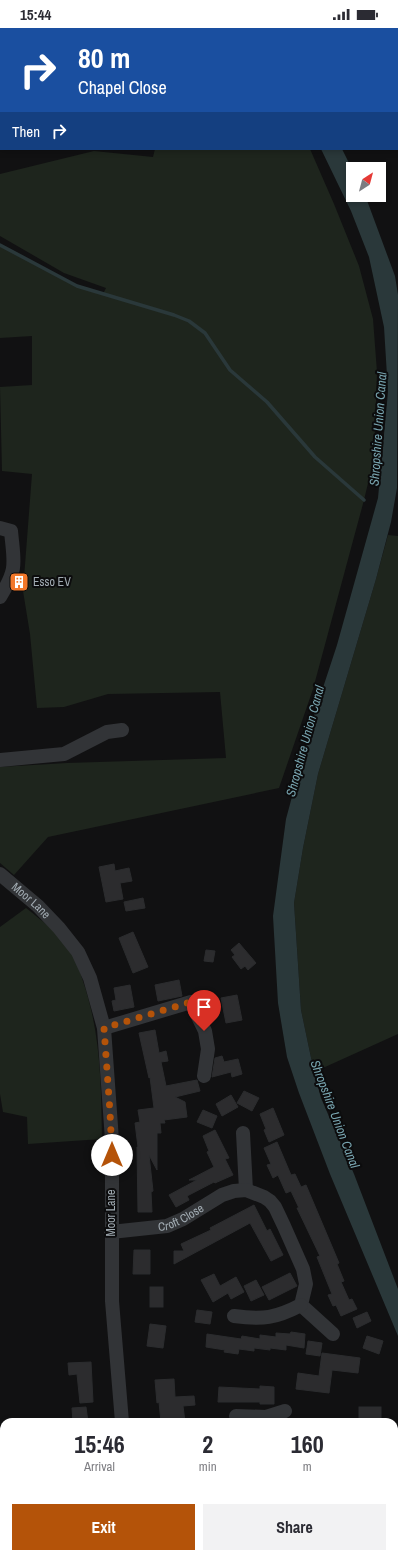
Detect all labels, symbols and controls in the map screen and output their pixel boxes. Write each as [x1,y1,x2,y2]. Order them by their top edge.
text: 15:44 [20,4,51,25]
text: 80 m [78,39,130,77]
icon: right [12,44,64,96]
text: Chapel Close [78,75,167,100]
icon: right [48,120,70,142]
text: Then [12,121,40,142]
north arrow [346,162,386,202]
map controls [346,162,386,202]
water label: Shropshire Union Canal [366,371,391,487]
building icon: Esso EV [8,571,30,593]
place label: Esso EV [33,574,71,590]
water label: Shropshire Union Canal [282,683,328,798]
street label: Moor Lane [8,879,54,922]
pin [187,990,221,1031]
icon: arrive [193,996,215,1018]
water label: Shropshire Union Canal [307,1058,364,1171]
position arrow [91,1134,133,1176]
street label: Moor Lane [103,1189,119,1237]
street label: Croft Close [157,1200,207,1235]
text: 15:46 [74,1428,125,1460]
text: 2 [202,1428,213,1460]
text: 160 [291,1428,324,1460]
text: Arrival [84,1458,115,1475]
text: min [199,1458,217,1475]
text: m [303,1458,312,1475]
button: Exit [12,1504,195,1550]
button: Share [203,1504,386,1550]

